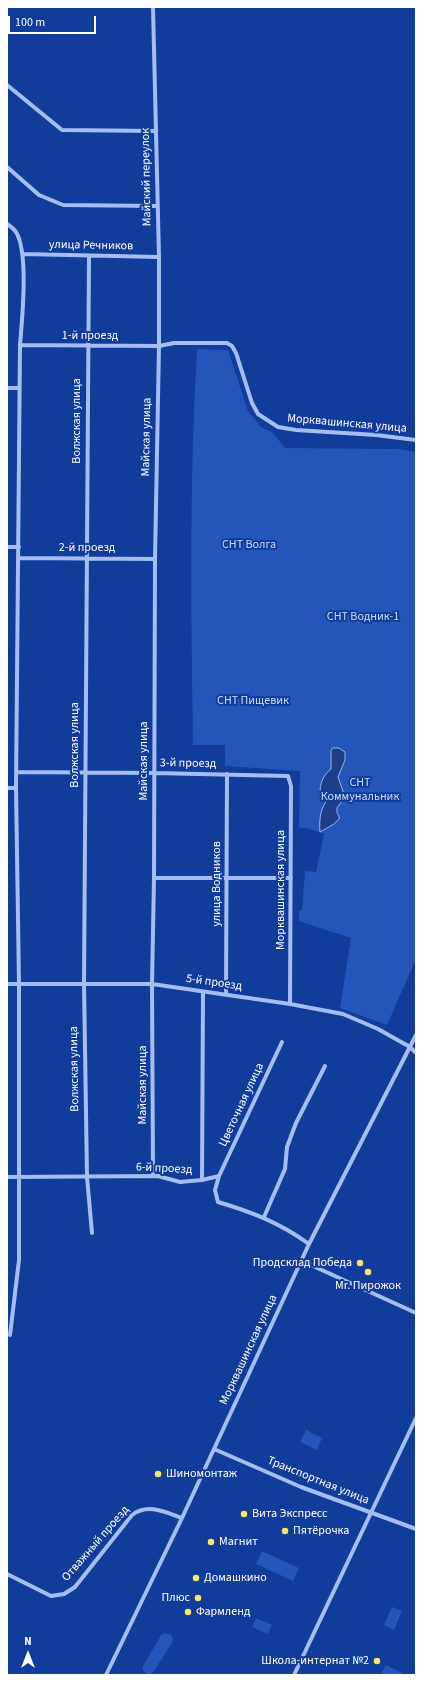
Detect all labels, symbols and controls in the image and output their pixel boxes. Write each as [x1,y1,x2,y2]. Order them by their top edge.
scale bar [10,8,98,34]
text: 100 m [15,14,45,31]
street label: Майский переулок [139,128,155,226]
street label: улица Речников [49,238,133,254]
street label: 1-й проезд [62,329,118,343]
street label: Волжская улица [70,378,84,464]
street label: Майская улица [139,397,155,477]
street label: Морквашинская улица [287,412,407,436]
park label: СНТ Волга [222,538,276,552]
street label: 2-й проезд [59,541,115,555]
park label: СНТ Водник-1 [327,610,399,624]
park label: СНТ Пищевик [217,694,289,708]
street label: Волжская улица [68,702,82,788]
street label: Майская улица [137,722,151,800]
street label: 3-й проезд [160,756,216,772]
park label: СНТ Коммунальник [321,776,399,804]
street label: Морквашинская улица [274,830,288,950]
street label: улица Водников [210,841,224,927]
street label: 5-й проезд [185,972,243,994]
street label: Волжская улица [67,1026,83,1112]
street label: Майская улица [136,1046,150,1124]
street label: Цветочная улица [216,1061,268,1149]
street label: 6-й проезд [135,1160,193,1178]
place label: Продсклад Победа [253,1256,352,1270]
marker: Продсклад Победа [355,1258,365,1268]
marker: Mr. Пирожок [363,1267,373,1277]
place label: Mr. Пирожок [335,1279,401,1293]
street label: Морквашинская улица [217,1293,281,1407]
street label: Транспортная улица [265,1454,371,1508]
place label: Шиномонтаж [166,1467,237,1481]
marker: Шиномонтаж [153,1469,163,1479]
street label: Отважный проезд [59,1503,133,1585]
place label: Вита Экспресс [252,1507,328,1521]
marker: Вита Экспресс [239,1509,249,1519]
place label: Пятёрочка [293,1524,349,1538]
marker: Пятёрочка [280,1526,290,1536]
place label: Магнит [219,1535,258,1549]
marker: Магнит [206,1537,216,1547]
place label: Домашкино [204,1571,267,1585]
marker: Домашкино [191,1573,201,1583]
place label: Плюс [162,1591,190,1605]
marker: Плюс [193,1593,203,1603]
place label: Фармленд [196,1605,250,1619]
marker: Фармленд [183,1607,193,1617]
north arrow [8,1634,48,1674]
text: N [24,1634,32,1649]
place label: Школа-интернат №2 [261,1654,369,1668]
marker: Школа-интернат №2 [372,1656,382,1666]

